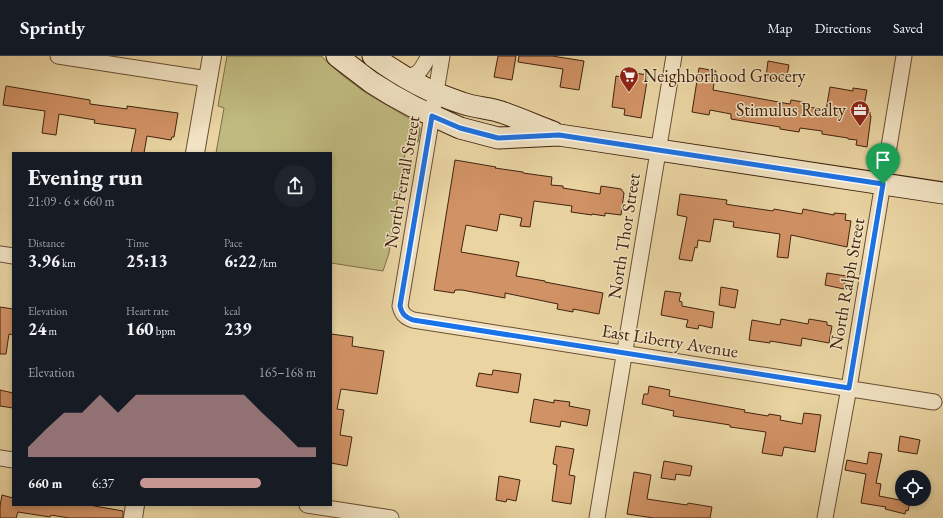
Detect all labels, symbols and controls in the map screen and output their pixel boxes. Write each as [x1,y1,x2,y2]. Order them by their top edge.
text: Sprintly [20,15,85,40]
text: Map [767,19,793,37]
text: Directions [815,19,871,37]
text: Saved [893,19,923,37]
place label: Neighborhood Grocery [643,64,806,87]
supermarket icon: Neighborhood Grocery [618,65,640,93]
place label: Stimulus Realty [736,98,846,121]
office icon: Stimulus Realty [849,99,871,127]
street label: North Ferrall Street [379,113,425,250]
pin [866,143,900,184]
icon: arrive [872,149,894,171]
text: Evening run [28,163,143,192]
button: share [274,165,316,207]
street label: North Thor Street [602,171,645,300]
text: 21:09 · 6 × 660 m [28,193,115,210]
street label: North Ralph Street [824,216,869,352]
text: Distance [28,236,65,250]
text: Time [126,236,149,250]
text: Pace [224,236,242,250]
text: 3.96 [28,250,60,272]
text: 25:13 [126,250,168,272]
text: 6:22 [224,250,256,272]
text: km [60,256,76,270]
text: /km [256,256,277,270]
text: Elevation [28,304,68,318]
text: Heart rate [126,304,169,318]
text: kcal [224,304,241,318]
text: 24 [28,318,46,340]
text: 160 [126,318,154,340]
text: 239 [224,318,252,340]
street label: East Liberty Avenue [600,318,740,363]
text: m [46,324,57,338]
text: bpm [154,324,176,338]
text: Elevation [28,364,75,381]
text: 165–168 m [259,364,316,381]
map controls [895,470,931,506]
button: locate [895,470,931,506]
text: 660 m [28,475,62,492]
text: 6:37 [92,475,114,492]

